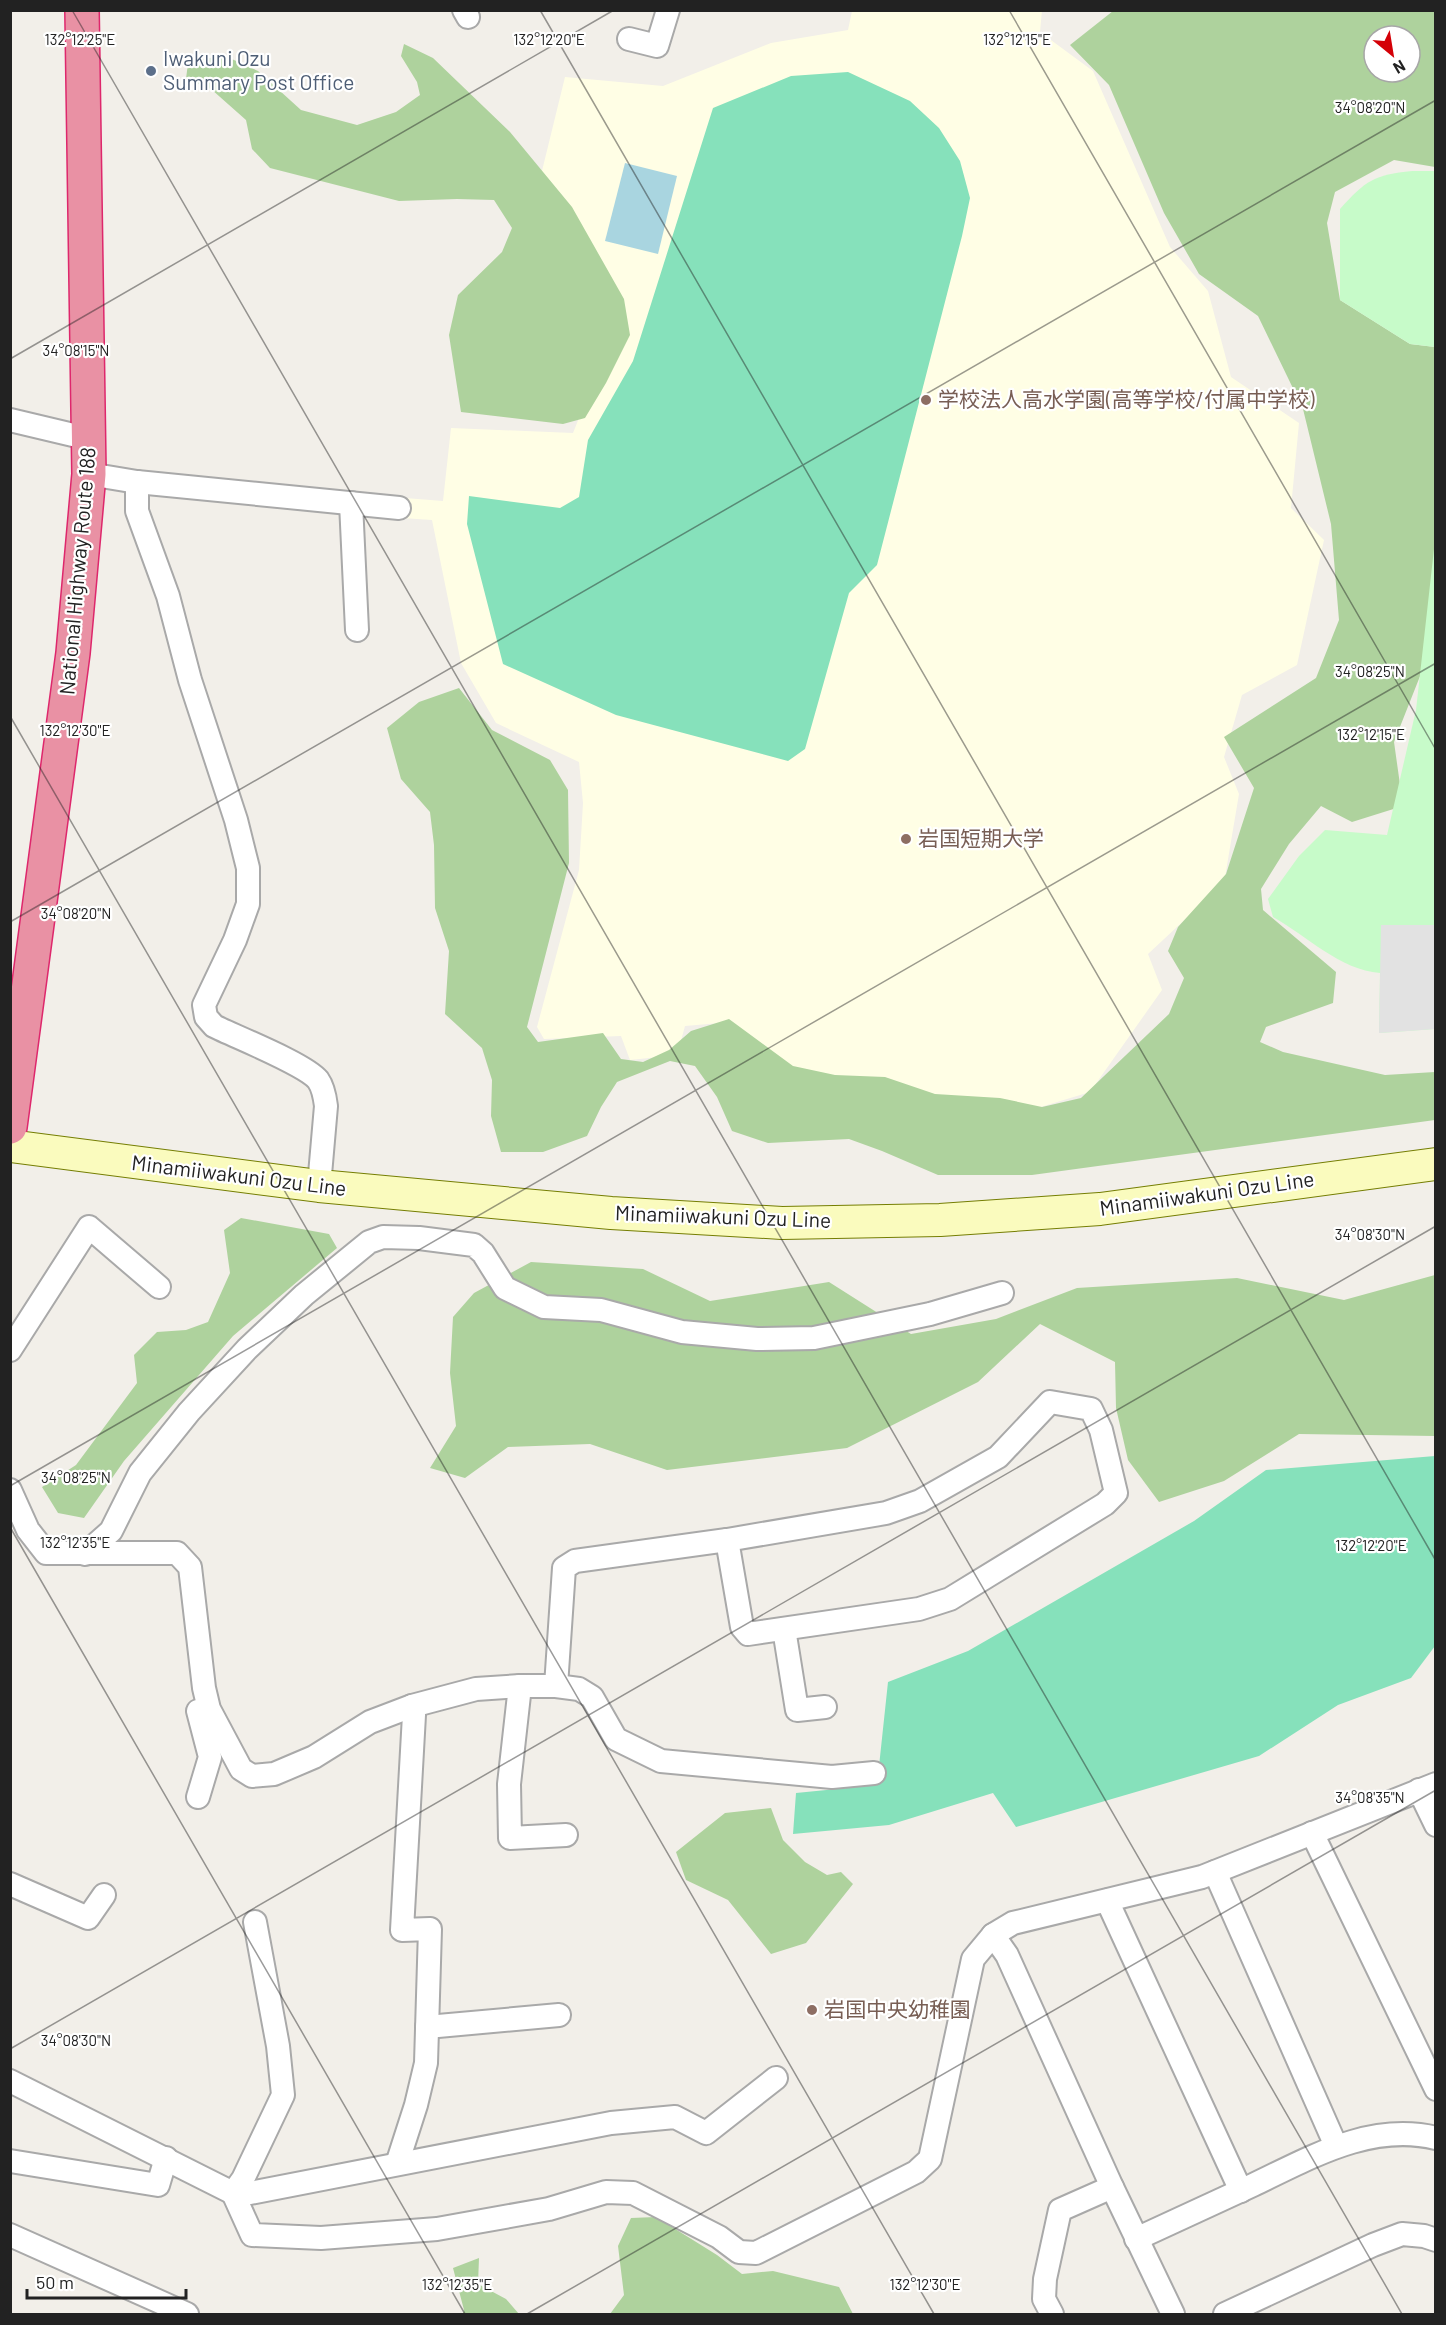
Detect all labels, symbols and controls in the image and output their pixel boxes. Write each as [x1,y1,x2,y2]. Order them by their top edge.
north arrow [1362,24,1422,84]
text: 132°12'25"E [45,30,115,48]
text: 132°12'20"E [513,30,585,48]
text: 132°12'15"E [983,30,1051,48]
place label: Iwakuni Ozu Summary Post Office [163,45,354,94]
text: N [1390,57,1409,78]
marker: Iwakuni Ozu Summary Post Office [144,64,158,78]
text: 34°08'20"N [1335,98,1405,116]
text: 34°08'15"N [42,341,110,359]
place label: 学校法人高水学園(高等学校/付属中学校) [938,386,1315,411]
marker: 学校法人高水学園(高等学校/付属中学校) [919,393,933,407]
street label: National Highway Route 188 [53,446,100,696]
text: 34°08'25"N [1335,662,1405,680]
text: 132°12'30"E [39,721,111,739]
text: 132°12'15"E [1337,725,1405,743]
place label: 岩国短期大学 [918,825,1044,850]
marker: 岩国短期大学 [899,832,913,846]
text: 34°08'20"N [41,904,111,922]
street label: Minamiiwakuni Ozu Line [130,1149,348,1200]
street label: Minamiiwakuni Ozu Line [1098,1165,1316,1220]
street label: Minamiiwakuni Ozu Line [615,1199,832,1232]
text: 34°08'30"N [1335,1225,1405,1243]
text: 34°08'25"N [41,1468,111,1486]
text: 132°12'35"E [40,1533,110,1551]
text: 132°12'20"E [1335,1536,1407,1554]
text: 34°08'35"N [1335,1788,1405,1806]
place label: 岩国中央幼稚園 [824,1996,971,2021]
marker: 岩国中央幼稚園 [805,2003,819,2017]
text: 34°08'30"N [41,2031,111,2049]
scale bar [27,2262,186,2300]
text: 50 m [36,2271,74,2293]
text: 132°12'35"E [422,2275,492,2293]
text: 132°12'30"E [889,2275,961,2293]

